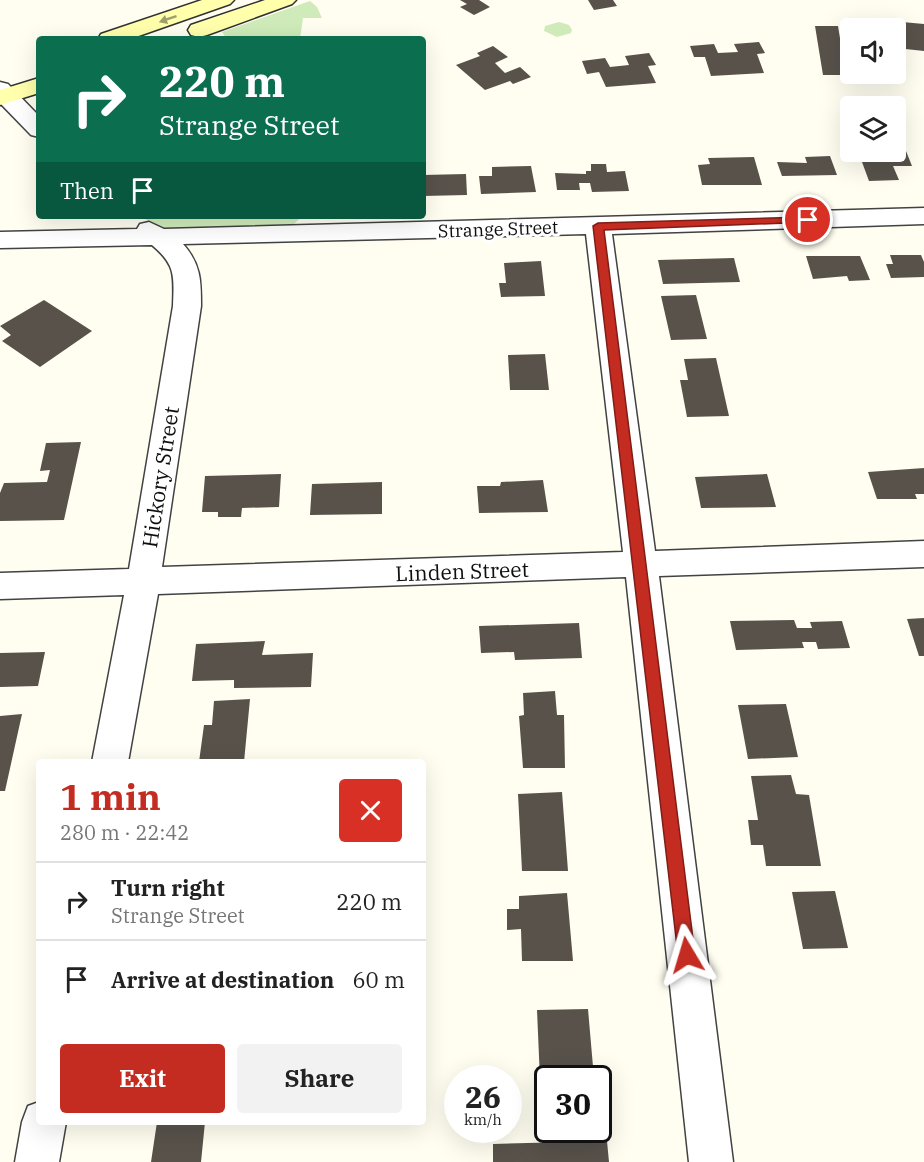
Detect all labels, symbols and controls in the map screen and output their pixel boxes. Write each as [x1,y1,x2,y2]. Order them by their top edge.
one-way arrow [158,15,176,24]
map controls [840,18,906,162]
button: sound [840,18,906,84]
text: 220 m [159,54,285,109]
icon: right [60,60,138,138]
button: layers [840,96,906,162]
text: Strange Street [159,107,339,142]
icon: arrive [126,174,159,207]
text: Then [60,176,114,205]
pin [782,194,833,245]
icon: arrive [791,203,824,236]
street label: Strange Street [437,215,559,243]
street label: Hickory Street [135,404,185,550]
street label: Linden Street [395,555,529,587]
text: 1 min [60,773,161,820]
button: close [339,779,402,842]
text: 280 m · 22:42 [60,819,189,846]
text: Turn right [111,873,225,902]
icon: right [60,885,93,918]
text: 220 m [336,887,402,916]
text: Strange Street [111,902,245,929]
position arrow [655,923,719,987]
icon: arrive [60,963,93,996]
text: Arrive at destination [111,965,334,994]
text: 60 m [352,965,405,994]
button: Exit [60,1044,225,1113]
button: Share [237,1044,402,1113]
speed limit sign: 30 [534,1065,612,1143]
text: 26 [465,1077,501,1116]
text: km/h [464,1110,502,1129]

